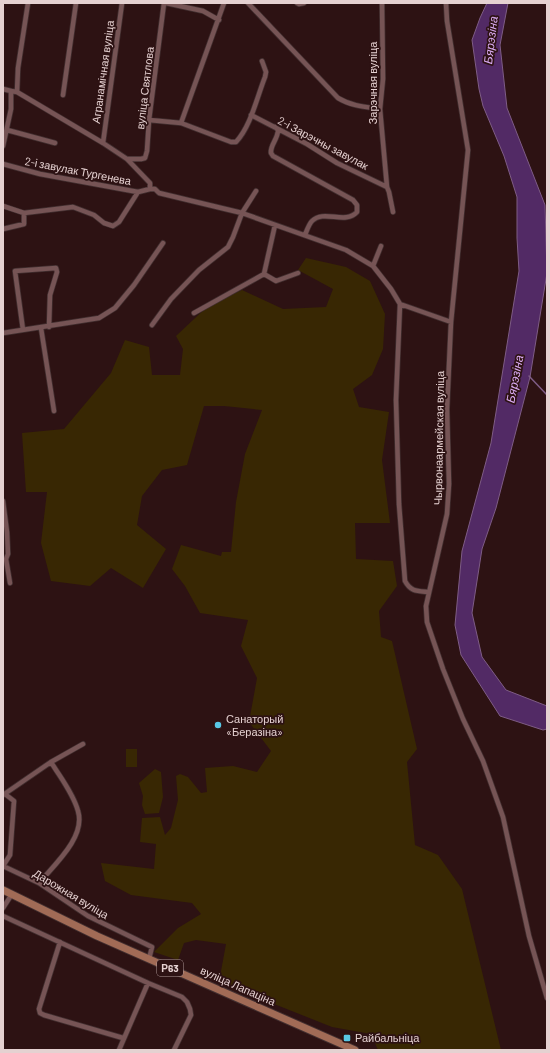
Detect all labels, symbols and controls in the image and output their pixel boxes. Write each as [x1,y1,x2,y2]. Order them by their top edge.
water label: Бярэзіна [480,15,501,65]
street label: Агранамічная вуліца [89,19,116,124]
street label: Зарэчная вуліца [366,41,379,124]
street label: вуліца Святлова [133,45,156,130]
street label: 2-і Зарэчны завулак [276,113,371,172]
street label: 2-і завулак Тургенева [24,154,133,187]
water label: Бярэзіна [503,353,527,404]
street label: Чырвонаармейская вуліца [431,370,446,505]
place label: Санаторый «Беразіна» [226,712,283,738]
marker: Санаторый «Беразіна» [213,720,223,730]
street label: Дарожная вуліца [31,866,112,922]
road number: Р63 [157,960,183,976]
street label: вуліца Лапаціна [199,963,279,1008]
place label: Райбальніца [355,1031,420,1044]
marker: Райбальніца [342,1033,352,1043]

